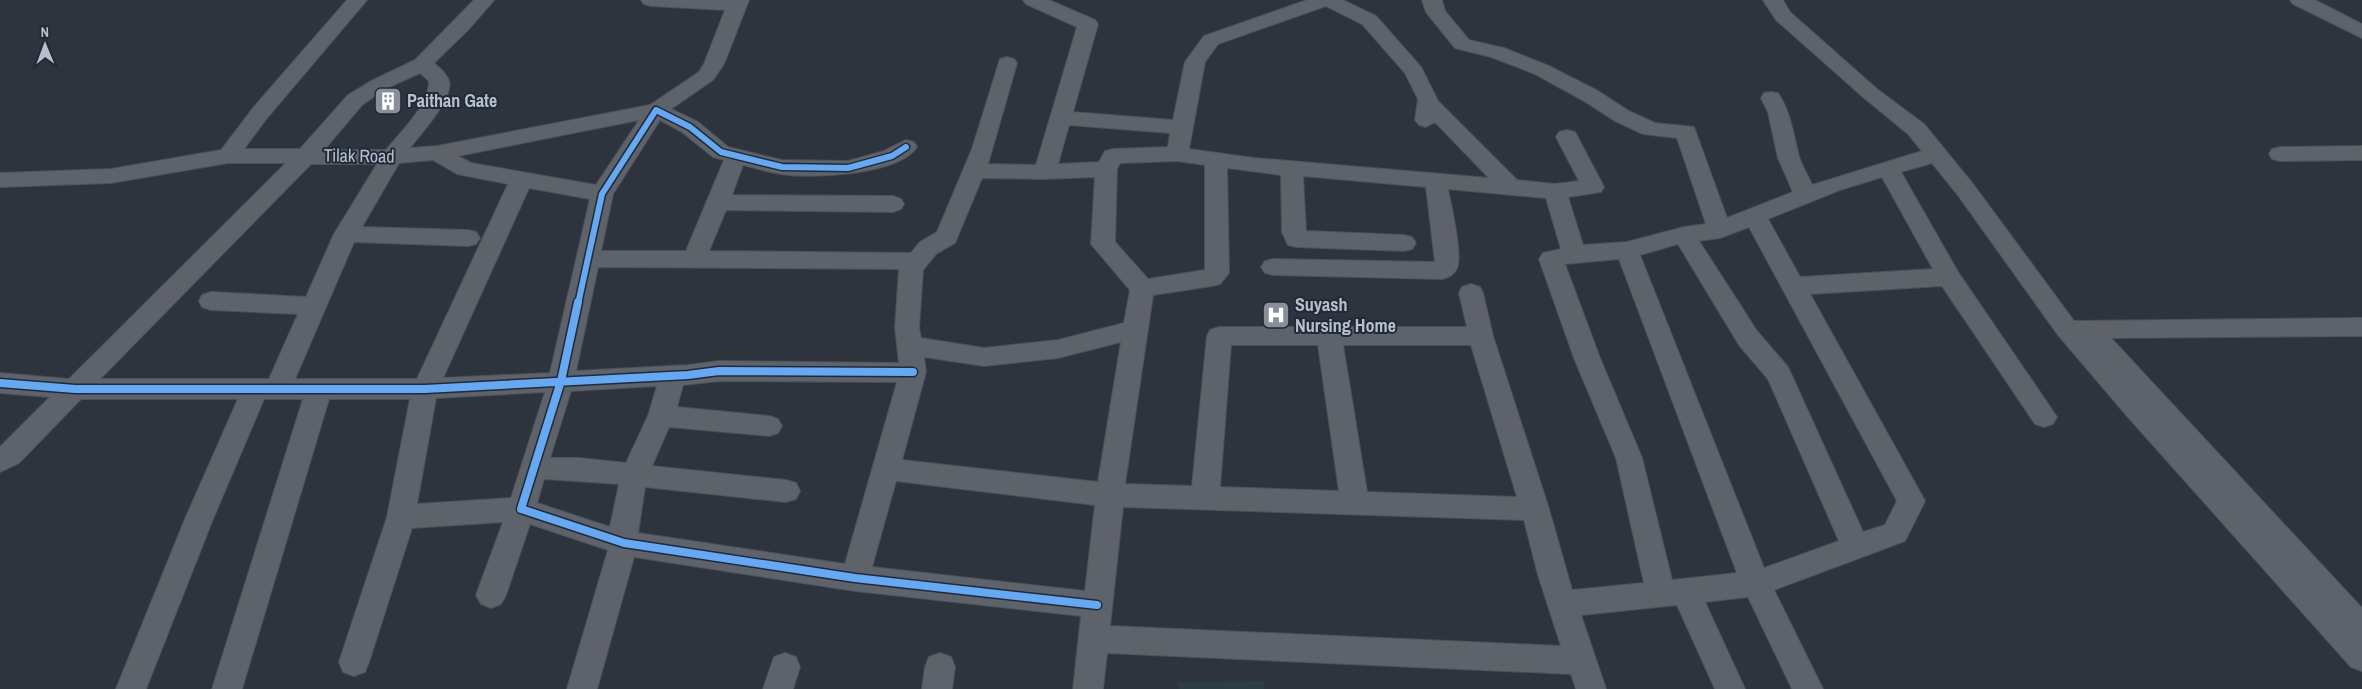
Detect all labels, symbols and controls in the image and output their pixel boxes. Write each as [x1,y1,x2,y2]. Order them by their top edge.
north arrow [20,20,70,70]
text: N [40,23,49,41]
building icon: Paithan Gate [373,86,403,116]
place label: Paithan Gate [407,88,497,113]
street label: Tilak Road [323,142,395,169]
place label: Suyash Nursing Home [1295,292,1396,338]
hospital icon: Suyash Nursing Home [1261,300,1291,330]

